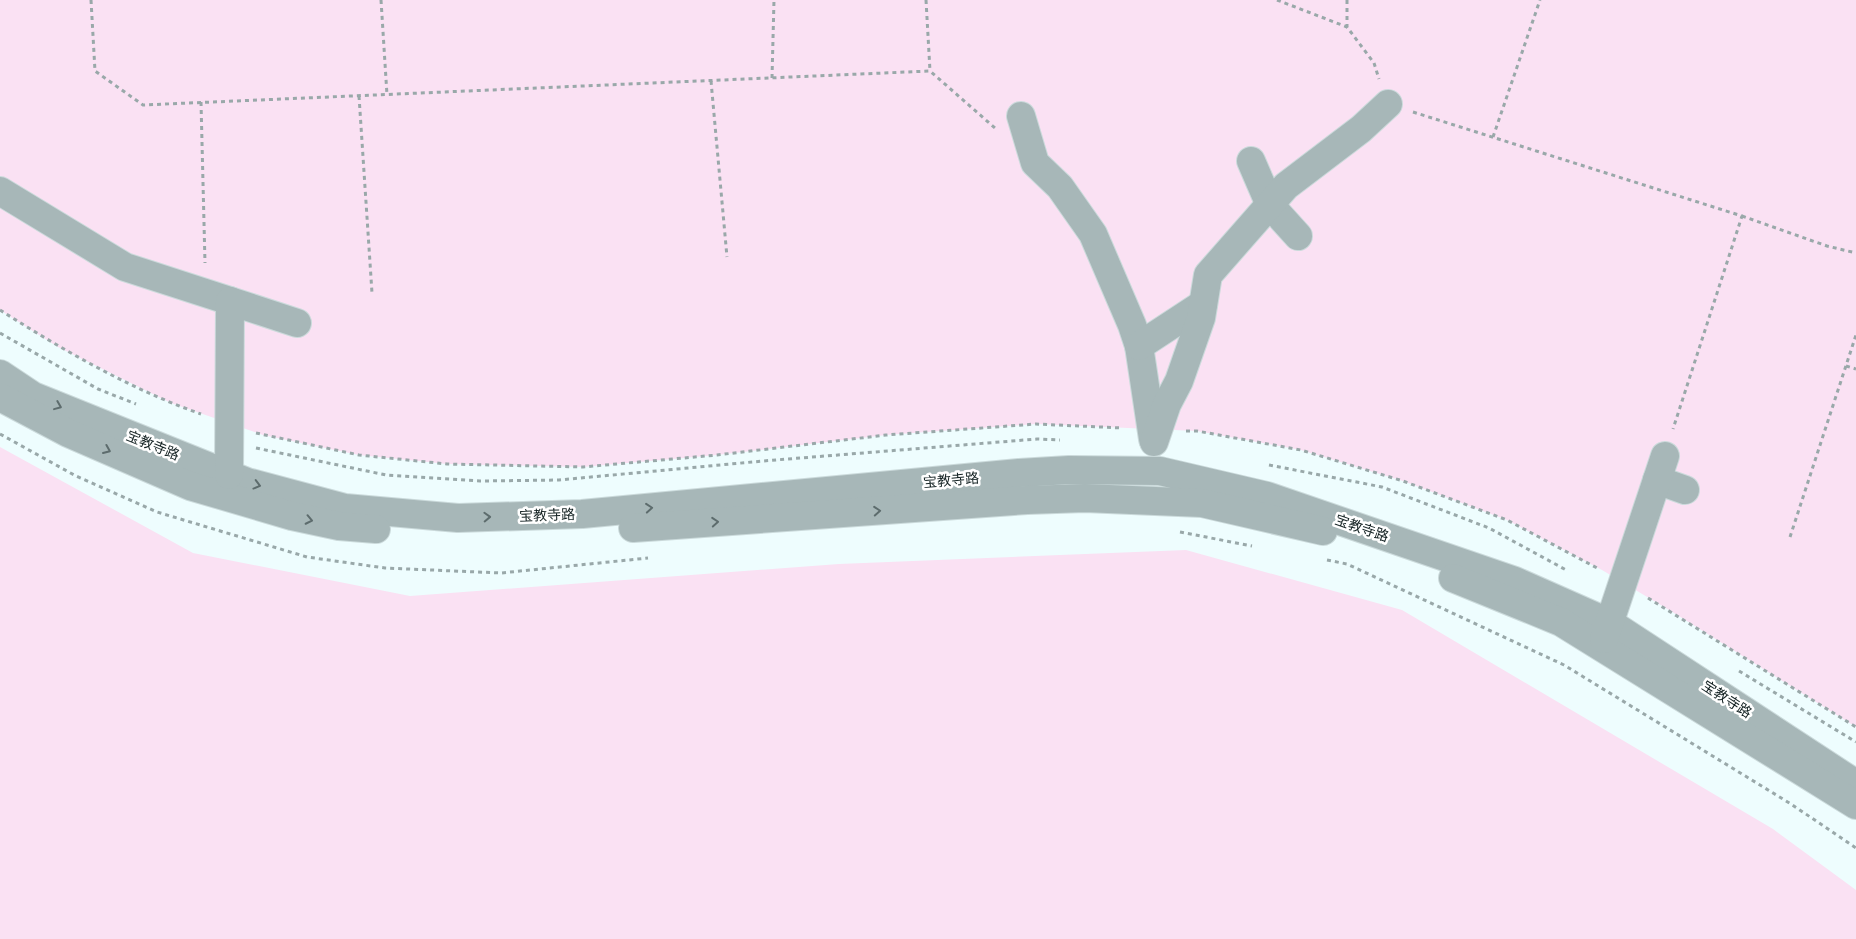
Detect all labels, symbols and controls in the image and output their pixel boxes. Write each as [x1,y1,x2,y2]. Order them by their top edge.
one-way arrow [53,400,61,410]
street label: 宝教寺路 [124,425,183,464]
one-way arrow [102,444,110,454]
street label: 宝教寺路 [922,468,980,491]
one-way arrow [253,479,262,490]
one-way arrow [645,503,653,514]
street label: 宝教寺路 [519,504,575,525]
one-way arrow [874,505,882,516]
street label: 宝教寺路 [1333,509,1392,546]
one-way arrow [483,512,491,522]
one-way arrow [305,514,314,525]
one-way arrow [712,517,720,528]
street label: 宝教寺路 [1699,675,1756,722]

